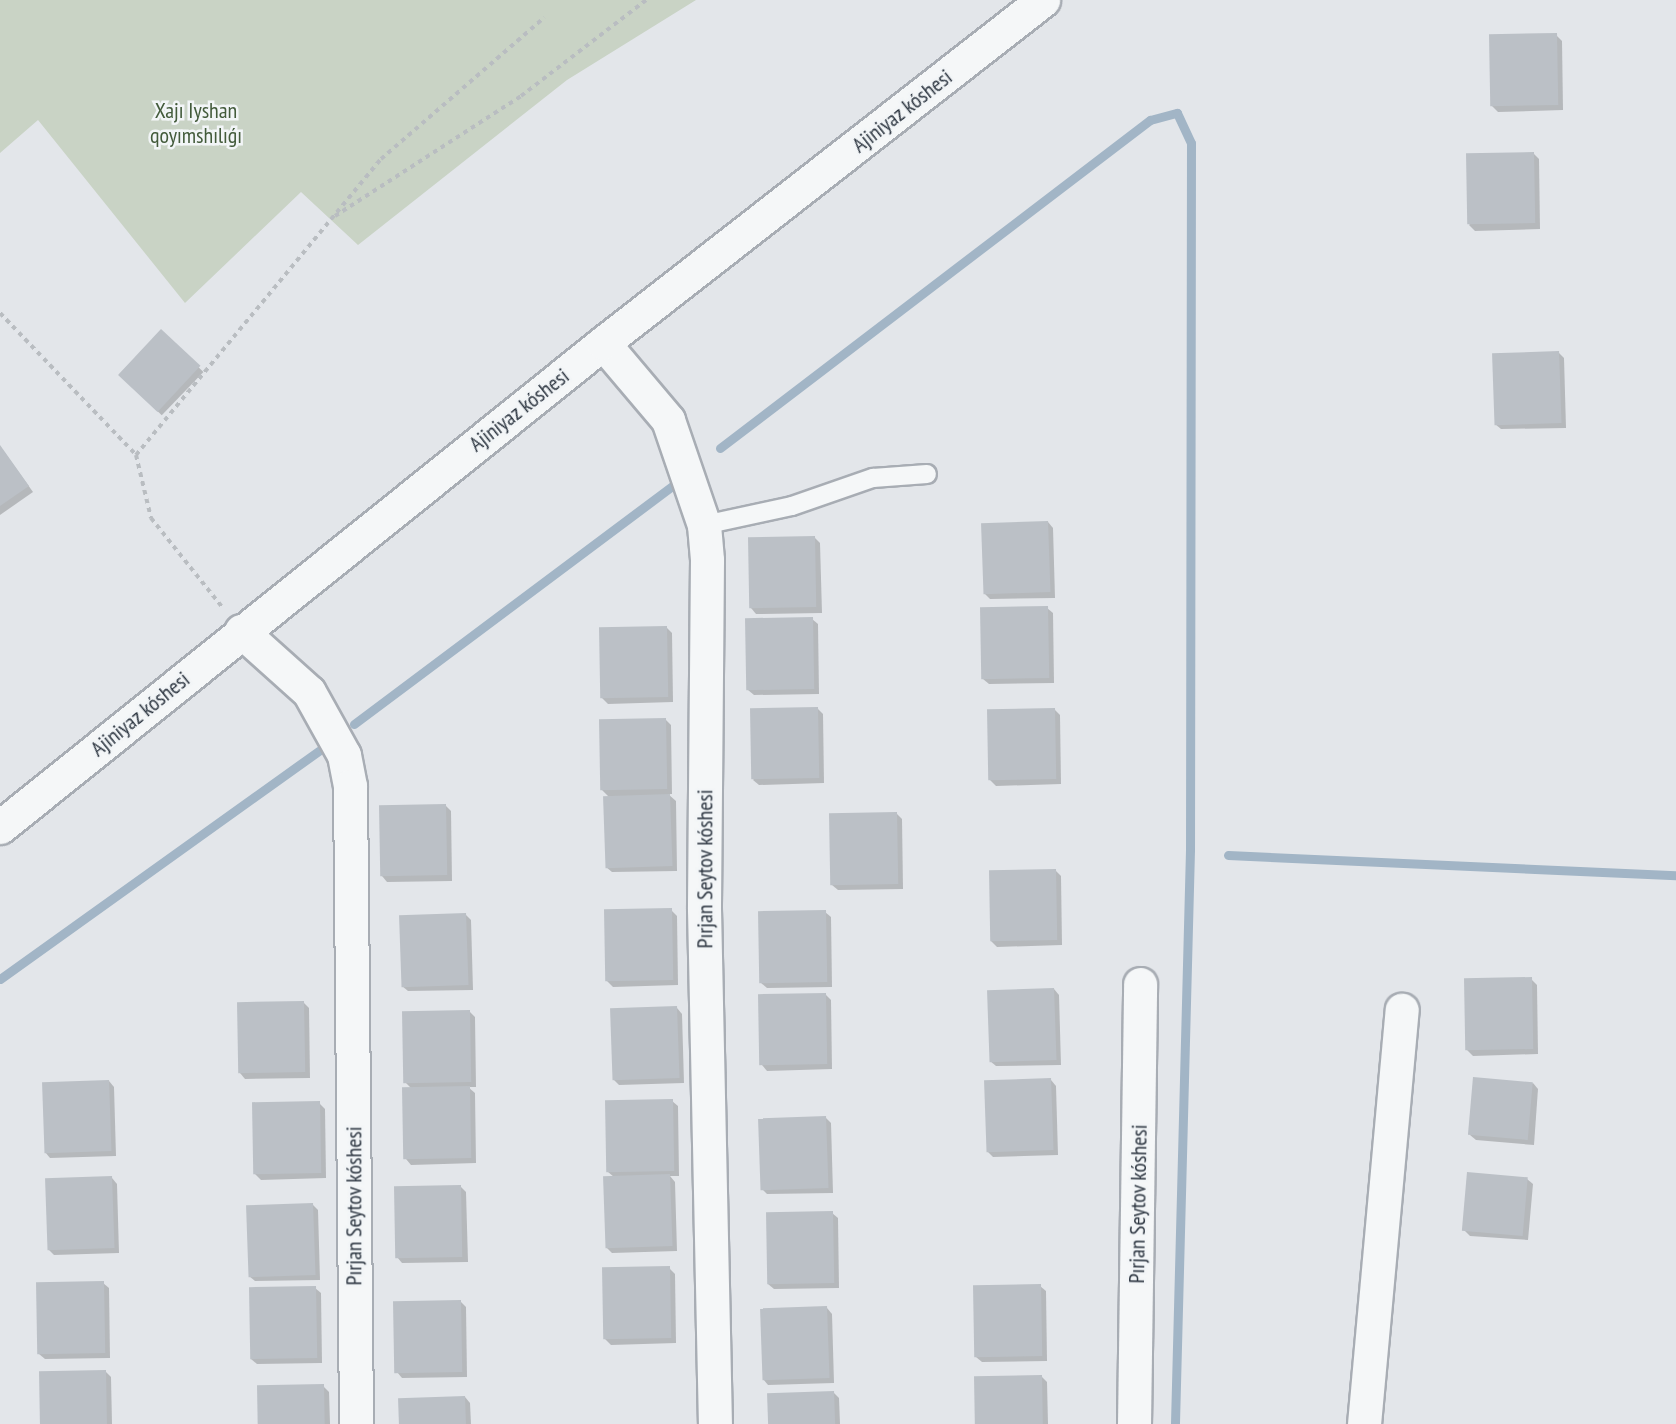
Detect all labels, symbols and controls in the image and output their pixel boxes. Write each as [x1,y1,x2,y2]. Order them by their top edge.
street label: Ajiniyaz kóshesi [847,64,957,158]
park label: Xajı Iyshan qoyımshılıǵı [150,97,242,148]
street label: Ajiniyaz kóshesi [464,363,574,457]
street label: Ajiniyaz kóshesi [85,666,195,762]
street label: Pırjan Seytov kóshesi [692,789,718,949]
street label: Pırjan Seytov kóshesi [1123,1124,1153,1284]
street label: Pırjan Seytov kóshesi [341,1126,367,1286]

